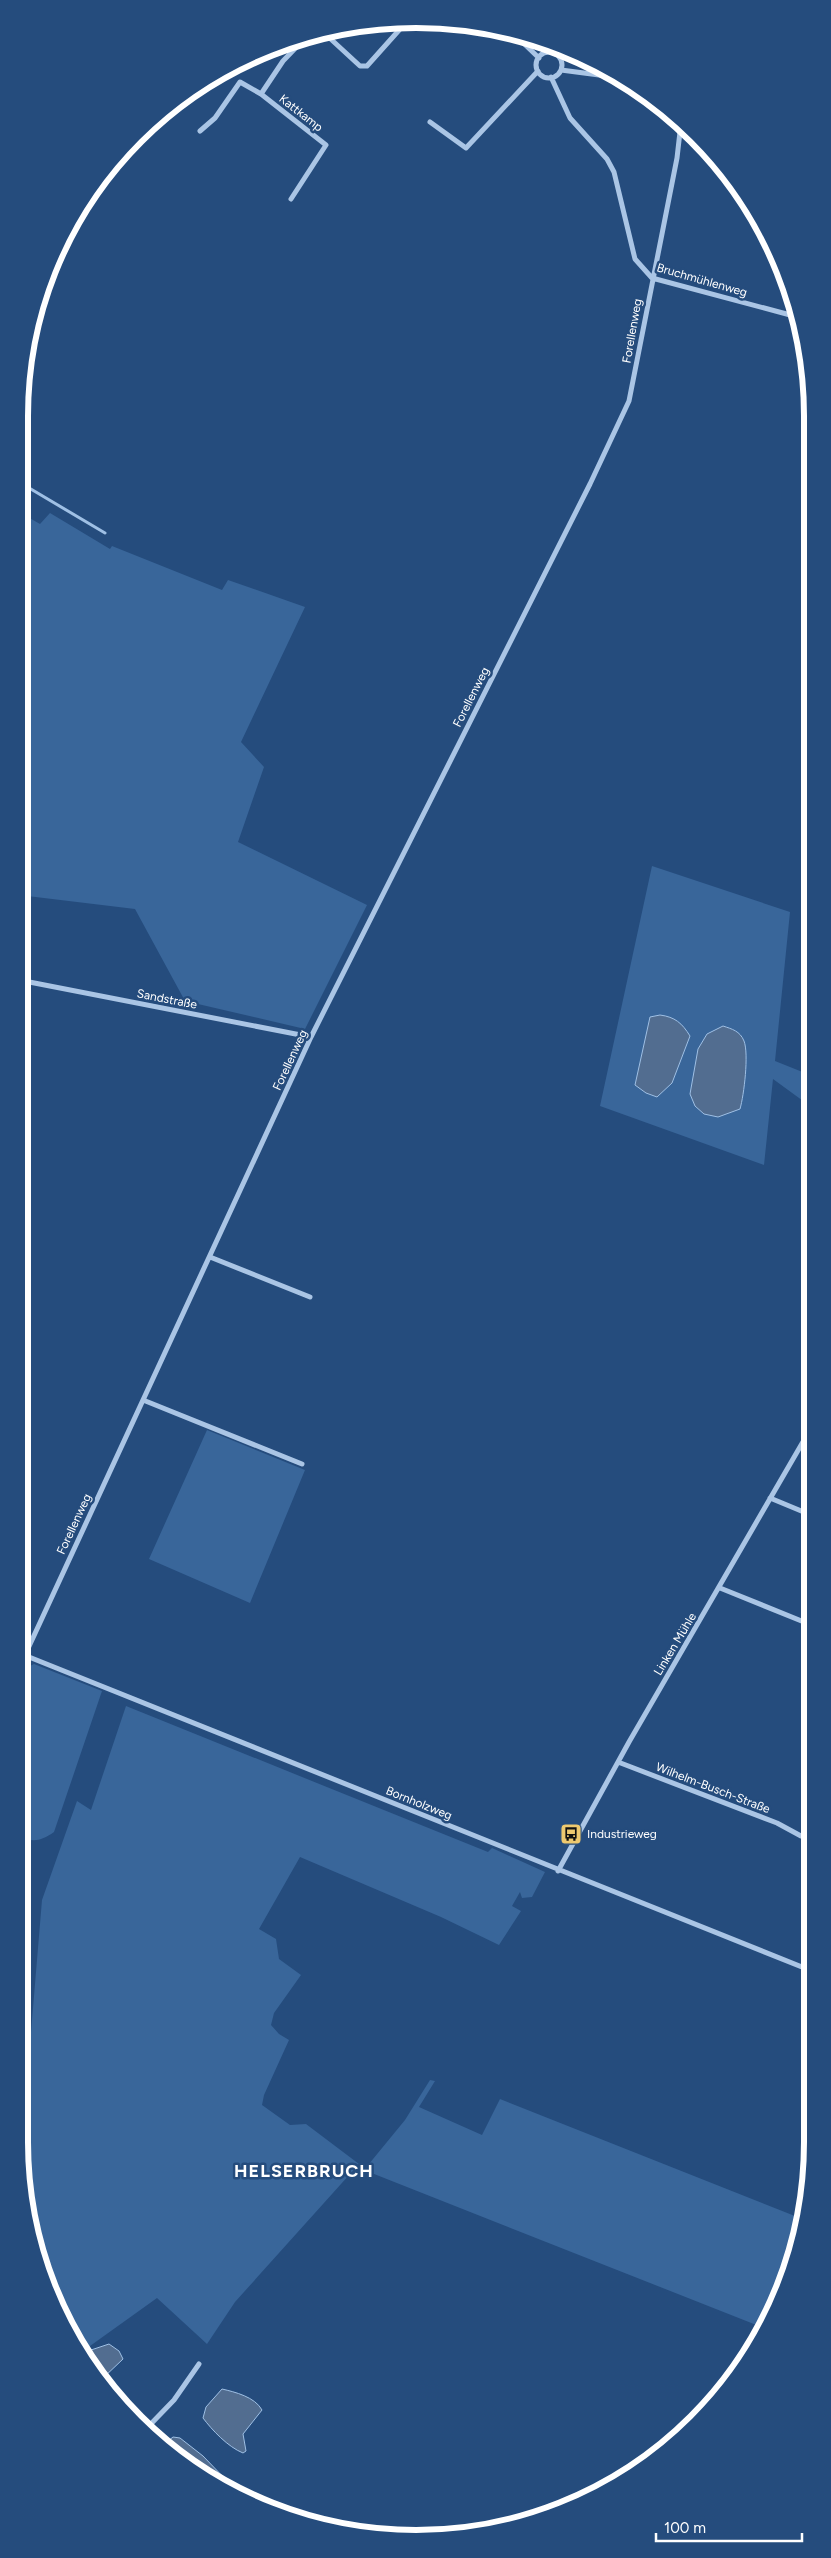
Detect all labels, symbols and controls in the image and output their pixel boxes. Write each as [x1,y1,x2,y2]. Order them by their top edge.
street label: Kattkamp [276,92,326,134]
street label: Bruchmühlenweg [655,260,749,300]
street label: Forellenweg [619,298,645,364]
street label: Forellenweg [450,665,492,729]
street label: Sandstraße [136,986,199,1012]
street label: Forellenweg [270,1027,310,1093]
street label: Forellenweg [54,1491,94,1557]
street label: Linken Mühle [651,1610,699,1678]
street label: Wilhelm-Busch-Straße [654,1760,773,1816]
street label: Bornholzweg [384,1783,454,1823]
bus stop icon: Industrieweg [559,1822,583,1846]
place label: Industrieweg [587,1827,657,1841]
district label: HELSERBRUCH [234,2160,374,2182]
scale bar [656,2510,802,2542]
text: 100 m [664,2519,706,2537]

